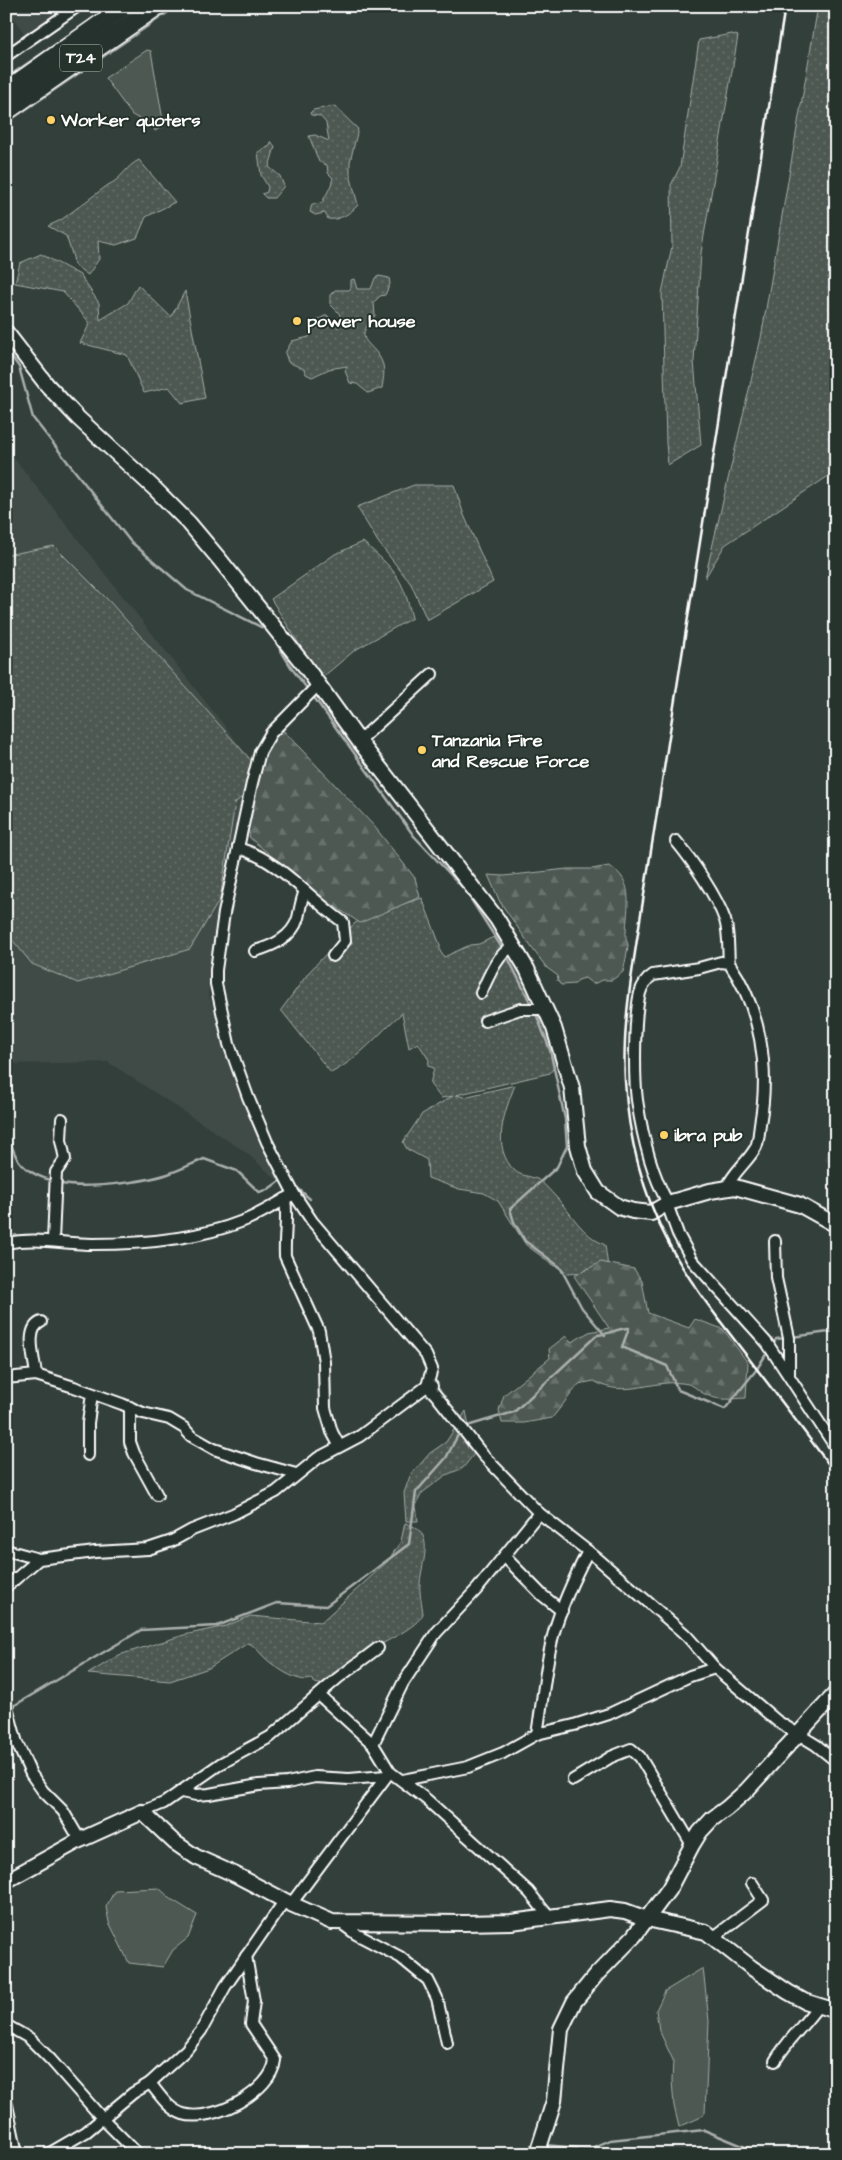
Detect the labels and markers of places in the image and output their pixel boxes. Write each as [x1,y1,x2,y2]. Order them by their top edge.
place label: Worker quoters [60,108,200,133]
marker: Worker quoters [45,114,57,126]
place label: power house [307,309,416,334]
marker: power house [291,315,303,327]
place label: Tanzania Fire and Rescue Force [431,728,590,774]
marker: Tanzania Fire and Rescue Force [416,744,428,756]
place label: ibra pub [674,1123,743,1148]
marker: ibra pub [658,1129,670,1141]

